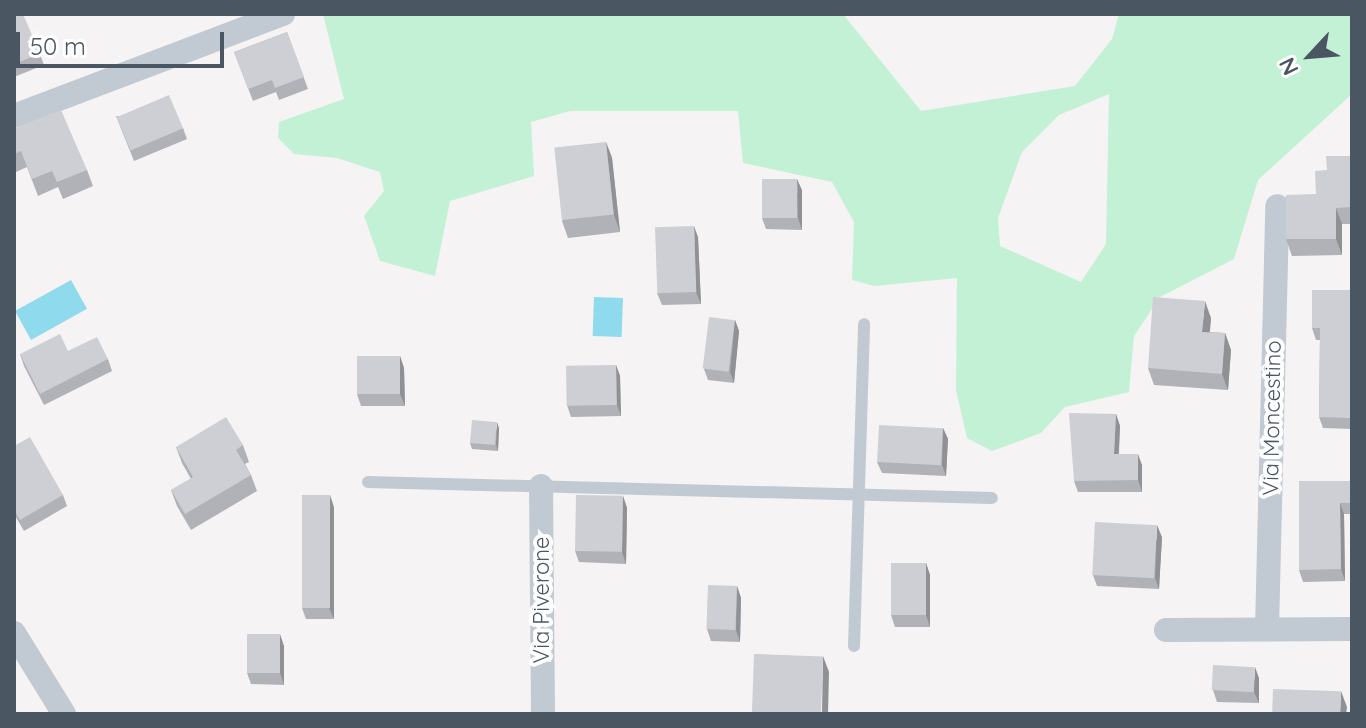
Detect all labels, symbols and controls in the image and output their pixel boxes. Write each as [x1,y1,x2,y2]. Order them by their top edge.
scale bar [20,16,228,66]
north arrow [1270,16,1350,96]
text: 50 m [30,31,86,61]
text: N [1272,53,1305,80]
street label: Via Moncestino [1257,340,1287,496]
street label: Via Piverone [529,537,555,663]

